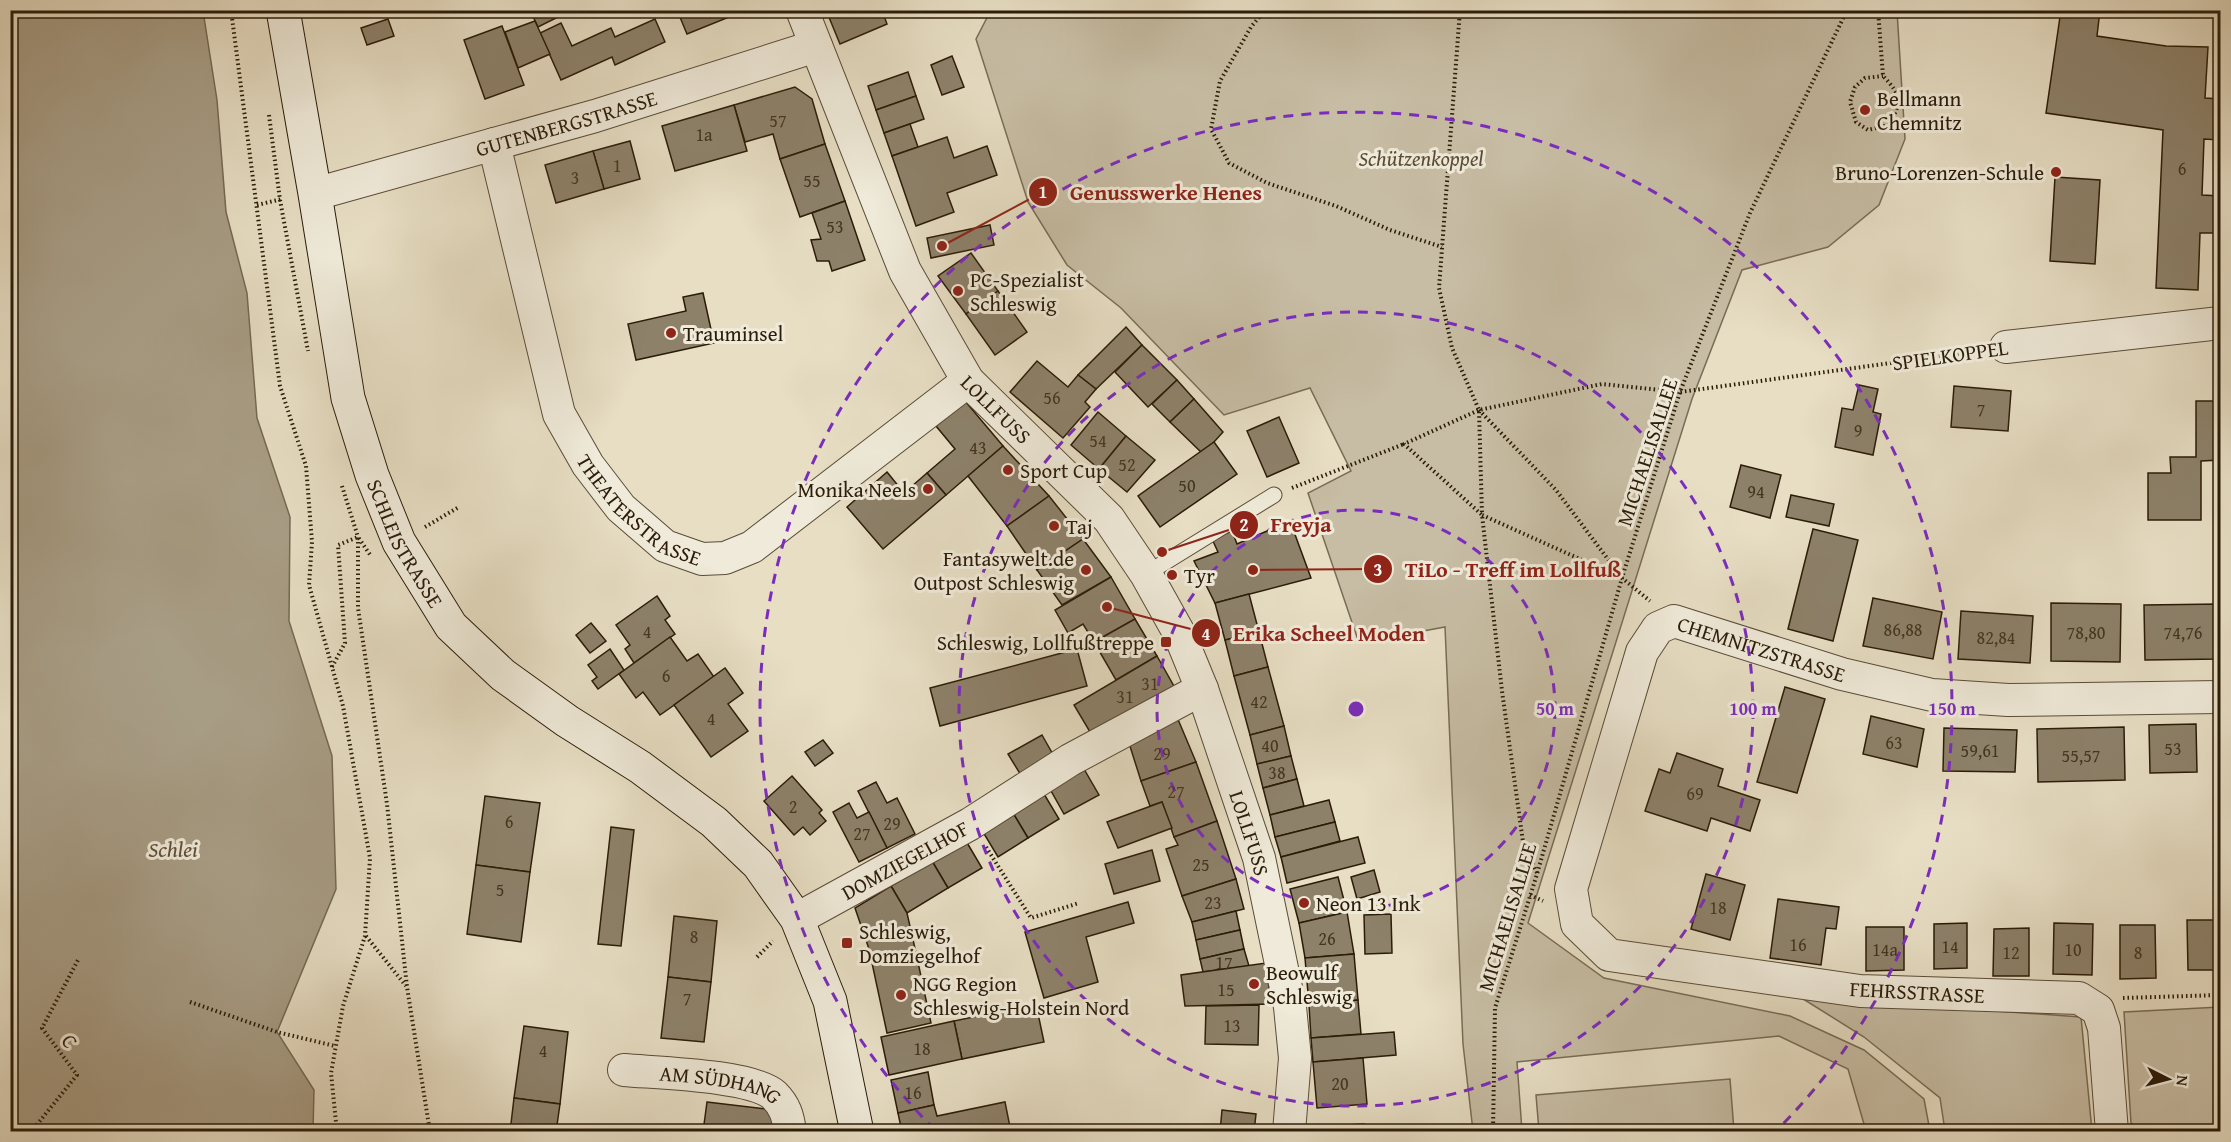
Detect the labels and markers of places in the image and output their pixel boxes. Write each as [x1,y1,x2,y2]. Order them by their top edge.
place label: Bellmann Chemnitz [1877,83,1962,138]
marker: Bellmann Chemnitz [1858,103,1872,117]
place label: Bruno-Lorenzen-Schule [1835,157,2044,188]
marker: Bruno-Lorenzen-Schule [2049,165,2063,179]
callout: Genusswerke Henes [1028,172,1274,212]
place label: PC-Spezialist Schleswig [970,264,1084,319]
marker: PC-Spezialist Schleswig [951,284,965,298]
place label: Trauminsel [683,318,784,349]
marker: Trauminsel [664,326,678,340]
place label: Sport Cup [1020,455,1107,486]
marker: Sport Cup [1001,463,1015,477]
place label: Monika Neels [797,474,916,505]
marker: Monika Neels [921,482,935,496]
callout: Freyja [1229,505,1344,545]
place label: Taj [1066,511,1093,542]
marker: Taj [1047,519,1061,533]
place label: Fantasywelt.de Outpost Schleswig [914,543,1075,598]
callout: TiLo - Treff im Lollfuß [1363,549,1633,589]
place label: Tyr [1184,560,1215,591]
marker: Fantasywelt.de Outpost Schleswig [1079,563,1093,577]
marker: Tyr [1165,568,1179,582]
callout: Erika Scheel Moden [1191,613,1437,653]
place label: Schleswig, Lollfußtreppe [937,627,1154,658]
marker: Schleswig, Lollfußtreppe [1159,635,1173,649]
centre of rings [1346,699,1366,719]
place label: Neon 13 Ink [1316,888,1421,919]
marker: Neon 13 Ink [1297,896,1311,910]
place label: Schleswig, Domziegelhof [859,916,982,971]
marker: Schleswig, Domziegelhof [840,936,854,950]
place label: Beowulf Schleswig [1266,957,1353,1012]
place label: NGG Region Schleswig-Holstein Nord [913,968,1130,1023]
marker: Beowulf Schleswig [1247,977,1261,991]
marker: NGG Region Schleswig-Holstein Nord [894,988,908,1002]

